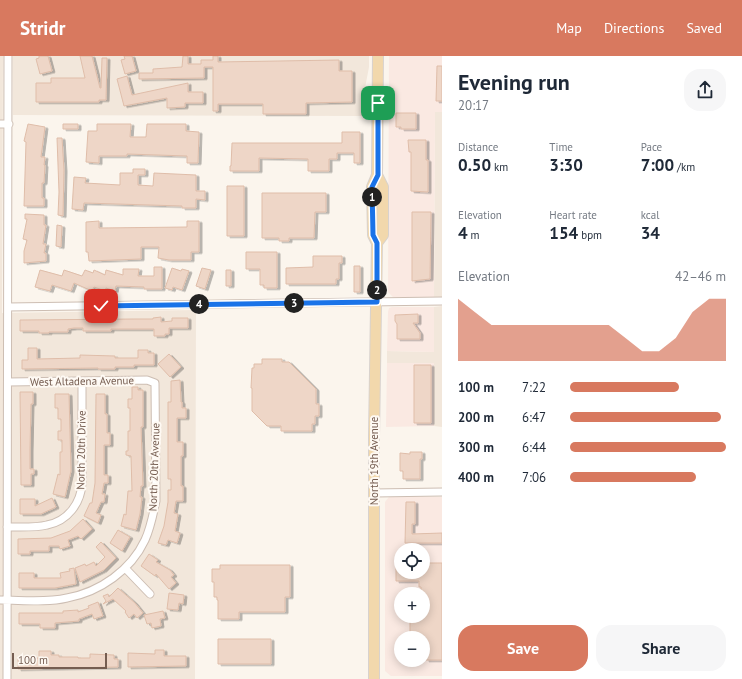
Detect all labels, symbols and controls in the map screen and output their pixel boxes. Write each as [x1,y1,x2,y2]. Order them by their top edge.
text: Stridr [20,16,65,40]
text: Map [556,19,582,37]
text: Directions [604,19,664,37]
text: Saved [686,19,722,37]
text: Evening run [458,68,570,96]
button: share [684,69,726,111]
pin [361,86,395,120]
icon: arrive [367,92,389,114]
text: 20:17 [458,97,489,114]
text: Distance [458,140,498,154]
text: Time [549,140,573,154]
text: Pace [641,140,662,154]
text: 0.50 [458,154,491,176]
text: 3:30 [549,154,583,176]
text: 7:00 [641,154,674,176]
text: km [491,160,508,174]
text: /km [674,160,695,174]
pin: 1 [362,187,382,207]
text: 1 [369,190,375,204]
text: Elevation [458,208,502,222]
text: Heart rate [549,208,597,222]
text: kcal [641,208,659,222]
text: 4 [458,222,468,244]
text: 154 [549,222,578,244]
text: 34 [641,222,660,244]
text: m [468,228,480,242]
text: bpm [578,228,602,242]
text: Elevation [458,268,510,285]
text: 42–46 m [675,268,726,285]
pin: 2 [367,280,387,300]
text: 2 [374,283,380,297]
pin [84,289,118,323]
pin: 3 [284,293,304,313]
pin: 4 [189,294,209,314]
icon: check [90,295,112,317]
text: 3 [291,296,297,310]
text: 4 [196,297,202,311]
street label: West Altadena Avenue [30,373,134,389]
text: 100 m [458,379,494,396]
text: 7:22 [522,379,546,396]
text: 200 m [458,409,494,426]
text: 6:47 [522,409,546,426]
street label: North 20th Drive [73,410,89,490]
street label: North 19th Avenue [367,416,381,505]
street label: North 20th Avenue [145,422,163,512]
text: 300 m [458,439,494,456]
text: 6:44 [522,439,546,456]
text: 400 m [458,469,494,486]
text: 7:06 [522,469,546,486]
map controls [394,543,430,667]
button: locate [394,543,430,579]
button: + [394,587,430,623]
button: Save [458,625,588,671]
button: Share [596,625,726,671]
button: − [394,631,430,667]
scale bar [12,651,107,670]
text: 100 m [18,653,48,667]

